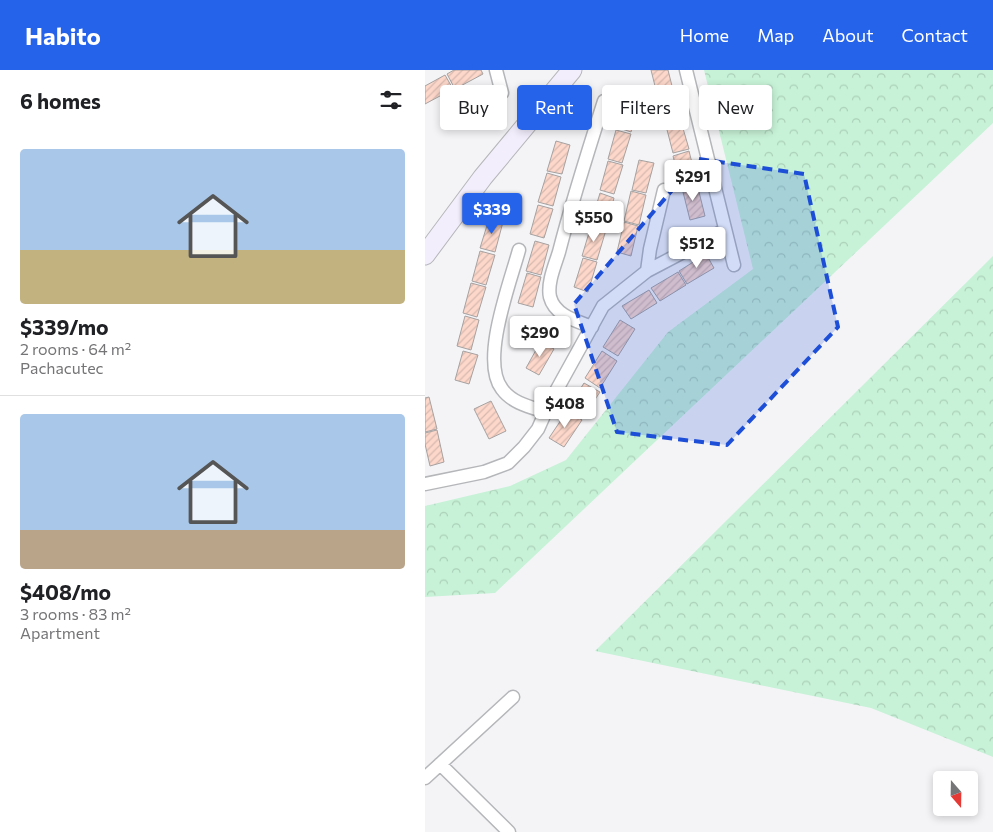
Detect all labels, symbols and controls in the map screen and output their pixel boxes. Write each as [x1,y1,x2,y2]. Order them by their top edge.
text: Habito [25,21,101,50]
text: Home [680,24,729,46]
text: Map [757,24,794,46]
text: About [822,24,874,46]
text: Contact [902,24,968,46]
chip: Buy [440,85,507,130]
chip: Rent [517,85,592,130]
chip: Filters [602,85,689,130]
chip: New [699,85,772,130]
icon: filters [377,86,405,114]
text: 6 homes [20,88,101,113]
pin: $291 [663,160,723,202]
text: $291 [675,166,711,185]
icon: home [168,181,258,271]
pin: $339 [462,192,522,235]
text: $339 [473,199,511,218]
pin: $550 [564,200,624,243]
text: $550 [575,207,613,226]
pin: $512 [667,226,727,269]
text: $512 [680,233,714,252]
text: $339/mo [20,314,109,339]
pin: $290 [510,316,570,358]
text: $290 [521,322,559,341]
text: 2 rooms · 64 m² [20,339,131,358]
text: Pachacutec [20,358,104,377]
pin: $408 [535,386,595,429]
text: $408 [545,393,585,412]
icon: home [168,447,258,537]
text: $408/mo [20,579,111,604]
text: 3 rooms · 83 m² [20,604,131,623]
text: Apartment [20,623,100,642]
north arrow [933,771,977,816]
map controls [933,771,978,816]

